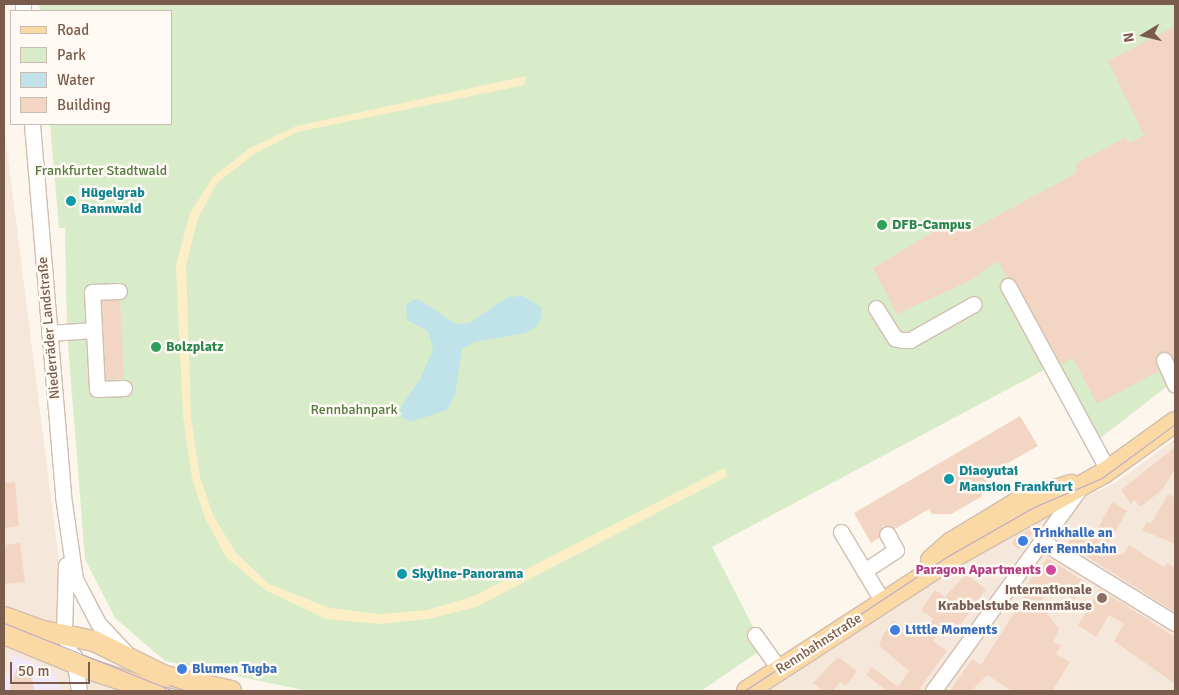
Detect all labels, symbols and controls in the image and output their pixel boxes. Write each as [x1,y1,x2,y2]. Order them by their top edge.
legend [10,10,172,125]
north arrow [1119,10,1169,60]
text: Road [57,21,89,39]
text: N [1120,31,1138,44]
text: Park [57,46,86,64]
text: Water [57,71,95,89]
text: Building [57,96,111,114]
park label: Frankfurter Stadtwald [35,163,167,179]
place label: Hügelgrab Bannwald [81,185,145,218]
marker: Hügelgrab Bannwald [65,195,77,207]
place label: DFB-Campus [892,217,971,233]
marker: DFB-Campus [876,219,888,231]
street label: Niederräder Landstraße [34,256,64,400]
place label: Bolzplatz [166,339,224,355]
marker: Bolzplatz [150,341,162,353]
park label: Rennbahnpark [311,402,397,418]
place label: Diaoyutai Mansion Frankfurt [959,463,1073,496]
marker: Diaoyutai Mansion Frankfurt [943,473,955,485]
place label: Trinkhalle an der Rennbahn [1033,525,1117,558]
marker: Trinkhalle an der Rennbahn [1017,535,1029,547]
place label: Paragon Apartments [915,562,1041,578]
marker: Paragon Apartments [1045,564,1057,576]
place label: Skyline-Panorama [412,566,524,582]
marker: Skyline-Panorama [396,568,408,580]
place label: Internationale Krabbelstube Rennmäuse [938,582,1092,614]
marker: Internationale Krabbelstube Rennmäuse [1096,592,1108,604]
street label: Rennbahnstraße [773,610,865,678]
place label: Little Moments [905,622,997,638]
marker: Little Moments [889,624,901,636]
scale bar [12,652,92,684]
place label: Blumen Tugba [192,661,277,677]
text: 50 m [18,662,49,680]
marker: Blumen Tugba [176,663,188,675]

